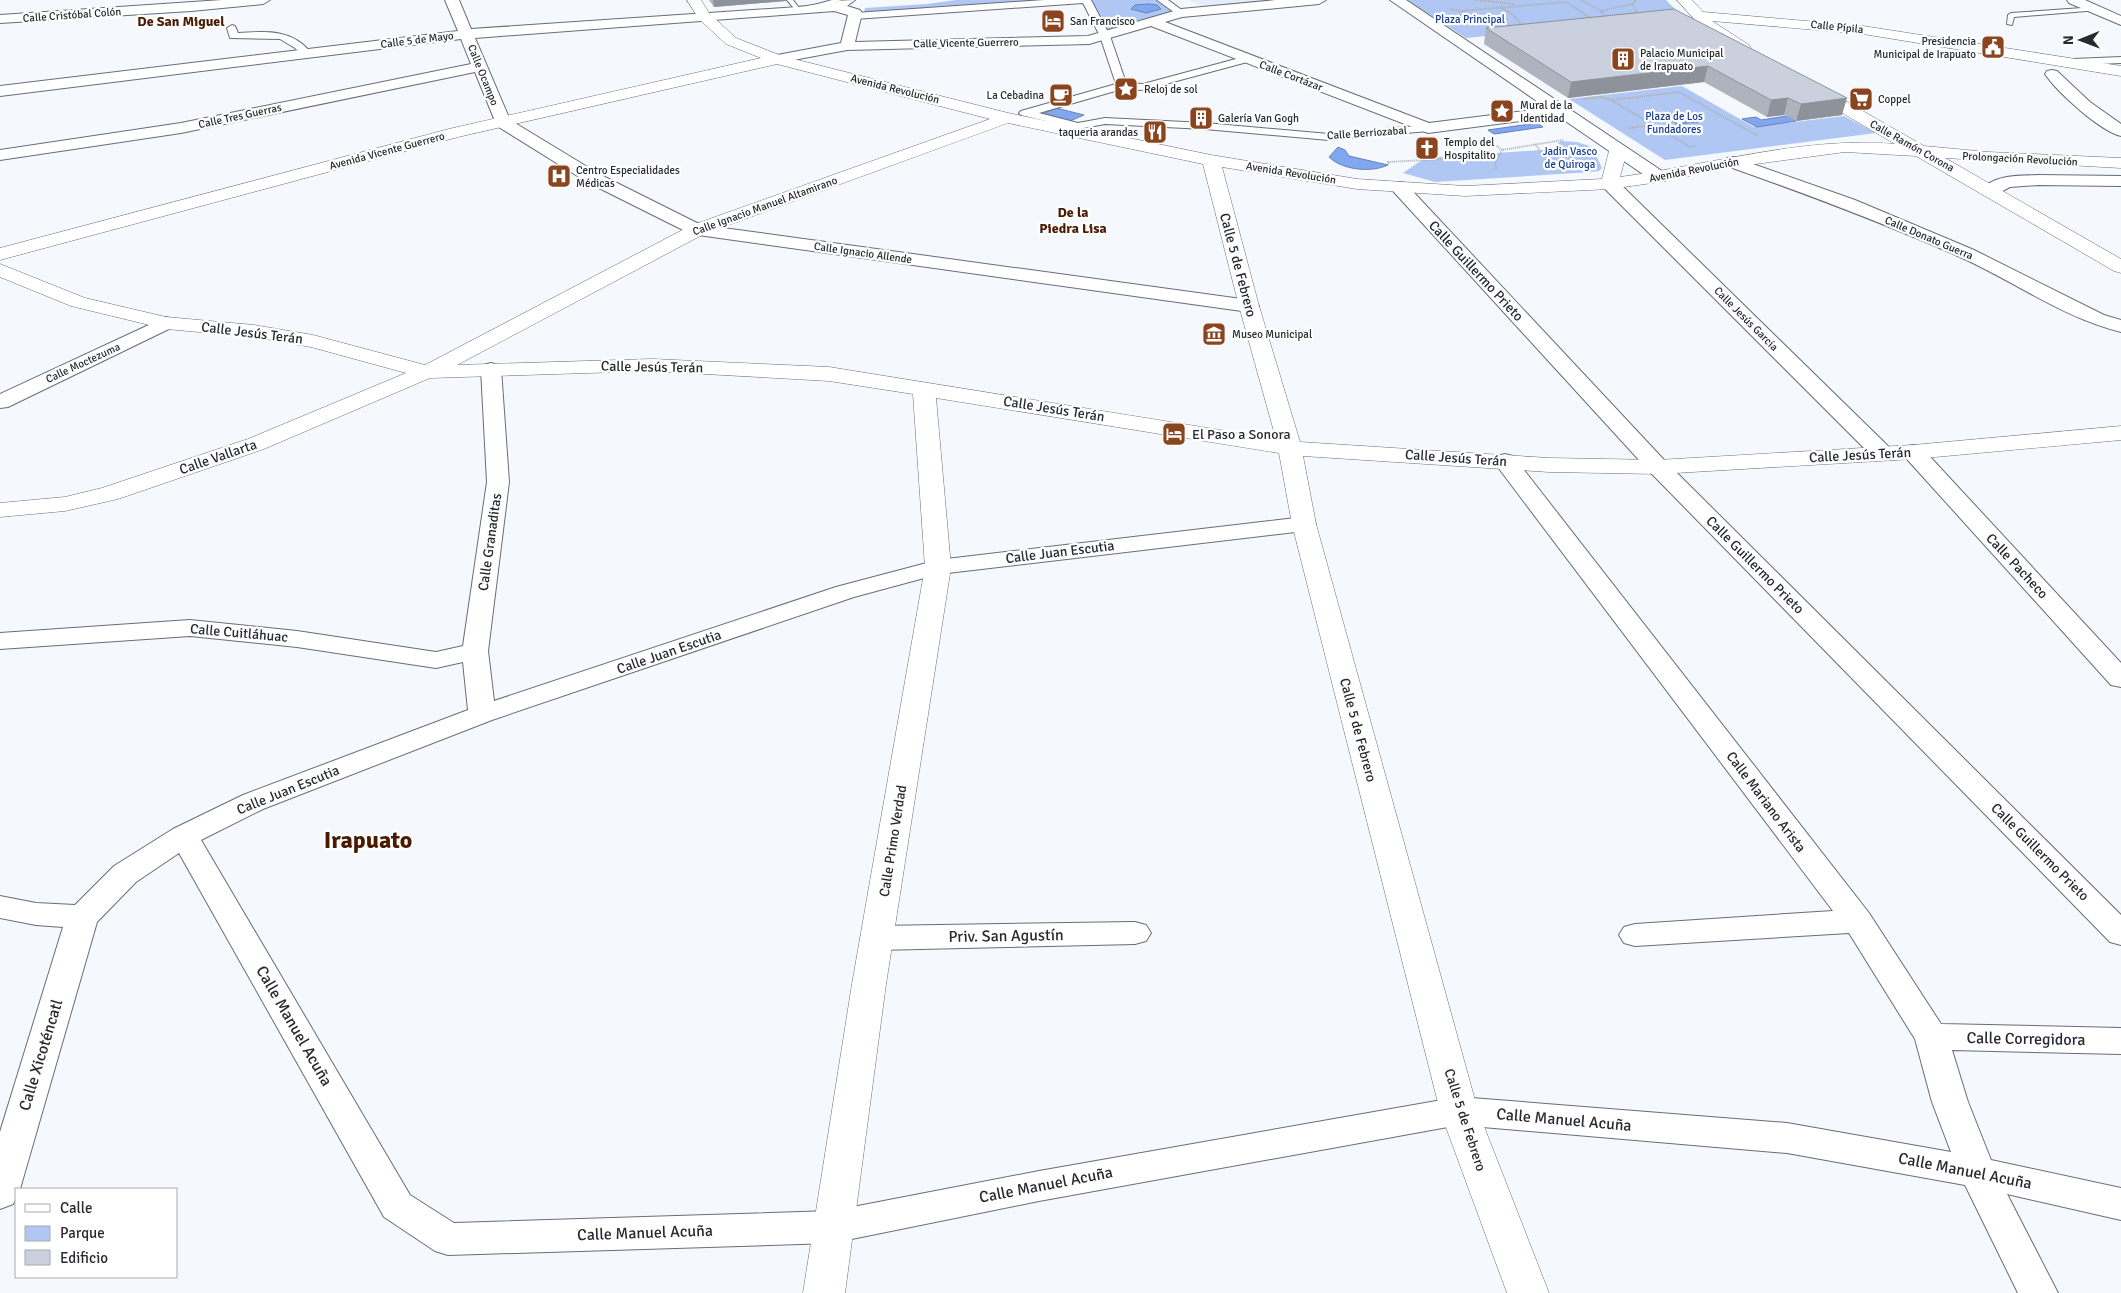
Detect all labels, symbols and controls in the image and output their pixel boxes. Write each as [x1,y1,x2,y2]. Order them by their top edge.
street label: Calle Cristóbal Colón [22,5,122,25]
hotel icon: San Francisco [1040,8,1066,34]
district label: De San Miguel [137,13,225,30]
park label: Plaza Principal [1435,13,1505,26]
place label: San Francisco [1070,15,1135,28]
north arrow [2056,15,2106,65]
street label: Calle Pípila [1810,18,1865,36]
street label: Calle 5 de Mayo [380,29,455,51]
public building icon: Presidencia Municipal de Irapuato [1980,34,2006,60]
place label: Presidencia Municipal de Irapuato [1873,35,1976,61]
text: N [2060,35,2077,45]
street label: Calle Vicente Guerrero [913,36,1019,50]
street label: Calle Ocampo [465,43,501,108]
building icon: Palacio Municipal de Irapuato [1610,46,1636,72]
place label: Palacio Municipal de Irapuato [1640,47,1724,73]
street label: Calle Cortázar [1257,58,1325,94]
street label: Avenida Revolución [849,72,941,106]
place icon: Reloj de sol [1113,76,1139,102]
cafe icon: La Cebadina [1048,82,1074,108]
place label: Reloj de sol [1144,83,1198,96]
supermarket icon: Coppel [1848,86,1874,112]
place label: La Cebadina [987,89,1044,102]
place label: Coppel [1878,93,1911,106]
place icon: Mural de la Identidad [1489,98,1515,124]
place label: Mural de la Identidad [1520,99,1573,125]
street label: Calle Tres Guerras [197,101,283,131]
building icon: Galería Van Gogh [1188,105,1214,131]
park label: Plaza de Los Fundadores [1645,110,1703,136]
place label: Galería Van Gogh [1218,112,1299,125]
street label: Calle Ramón Corona [1867,117,1957,175]
restaurant icon: taqueria arandas [1142,119,1168,145]
street label: Calle Berriozabal [1326,124,1408,142]
place label: taqueria arandas [1059,126,1138,139]
street label: Avenida Vicente Guerrero [328,129,446,173]
church icon: Templo del Hospitalito [1414,135,1440,161]
place label: Templo del Hospitalito [1444,136,1496,162]
park label: Jadin Vasco de Quiroga [1543,145,1598,171]
street label: Prolongación Revolución [1962,149,2078,169]
street label: Avenida Revolución [1648,155,1740,185]
street label: Avenida Revolución [1245,159,1337,187]
hospital icon: Centro Especialidades Médicas [546,163,572,189]
place label: Centro Especialidades Médicas [576,164,680,190]
street label: Calle Ignacio Manuel Altamirano [691,174,839,238]
district label: De la Piedra Lisa [1039,204,1107,237]
street label: Calle 5 de Febrero [1216,211,1260,319]
street label: Calle Donato Guerra [1883,214,1975,263]
street label: Calle Guillermo Prieto [1425,217,1527,325]
street label: Calle Ignacio Allende [813,240,913,266]
street label: Calle Jesús García [1711,284,1781,354]
street label: Calle Jesús Terán [200,318,304,348]
museum icon: Museo Municipal [1201,321,1227,347]
place label: Museo Municipal [1232,328,1312,341]
street label: Calle Moctezuma [44,340,123,386]
street label: Calle Jesús Terán [601,358,703,376]
street label: Calle Jesús Terán [1002,393,1106,425]
hotel icon: El Paso a Sonora [1161,421,1187,447]
place label: El Paso a Sonora [1192,426,1291,443]
street label: Calle Vallarta [177,436,259,478]
street label: Calle Jesús Terán [1808,444,1912,466]
street label: Calle Jesús Terán [1404,446,1508,470]
street label: Calle Granaditas [475,492,505,592]
street label: Calle Guillermo Prieto [1703,513,1807,617]
street label: Calle Pacheco [1982,530,2052,602]
street label: Calle Juan Escutia [1005,537,1115,567]
street label: Calle Cuitláhuac [189,620,289,646]
street label: Calle Juan Escutia [614,626,724,678]
street label: Calle 5 de Febrero [1336,676,1380,784]
street label: Calle Mariano Arista [1722,748,1810,856]
street label: Calle Juan Escutia [234,762,342,818]
street label: Calle Primo Verdad [876,784,910,898]
street label: Calle Guillermo Prieto [1988,800,2092,904]
district label: Irapuato [324,825,412,855]
street label: Priv. San Agustín [948,925,1064,947]
street label: Calle Manuel Acuña [251,962,337,1090]
street label: Calle Xicoténcatl [15,997,68,1113]
street label: Calle Corregidora [1966,1028,2086,1050]
street label: Calle 5 de Febrero [1440,1066,1490,1174]
street label: Calle Manuel Acuña [1496,1104,1632,1136]
street label: Calle Manuel Acuña [1896,1148,2034,1194]
street label: Calle Manuel Acuña [977,1162,1115,1208]
legend [15,1188,178,1278]
text: Calle [60,1199,93,1217]
street label: Calle Manuel Acuña [577,1221,713,1245]
text: Parque [60,1224,105,1242]
text: Edificio [60,1249,108,1267]

